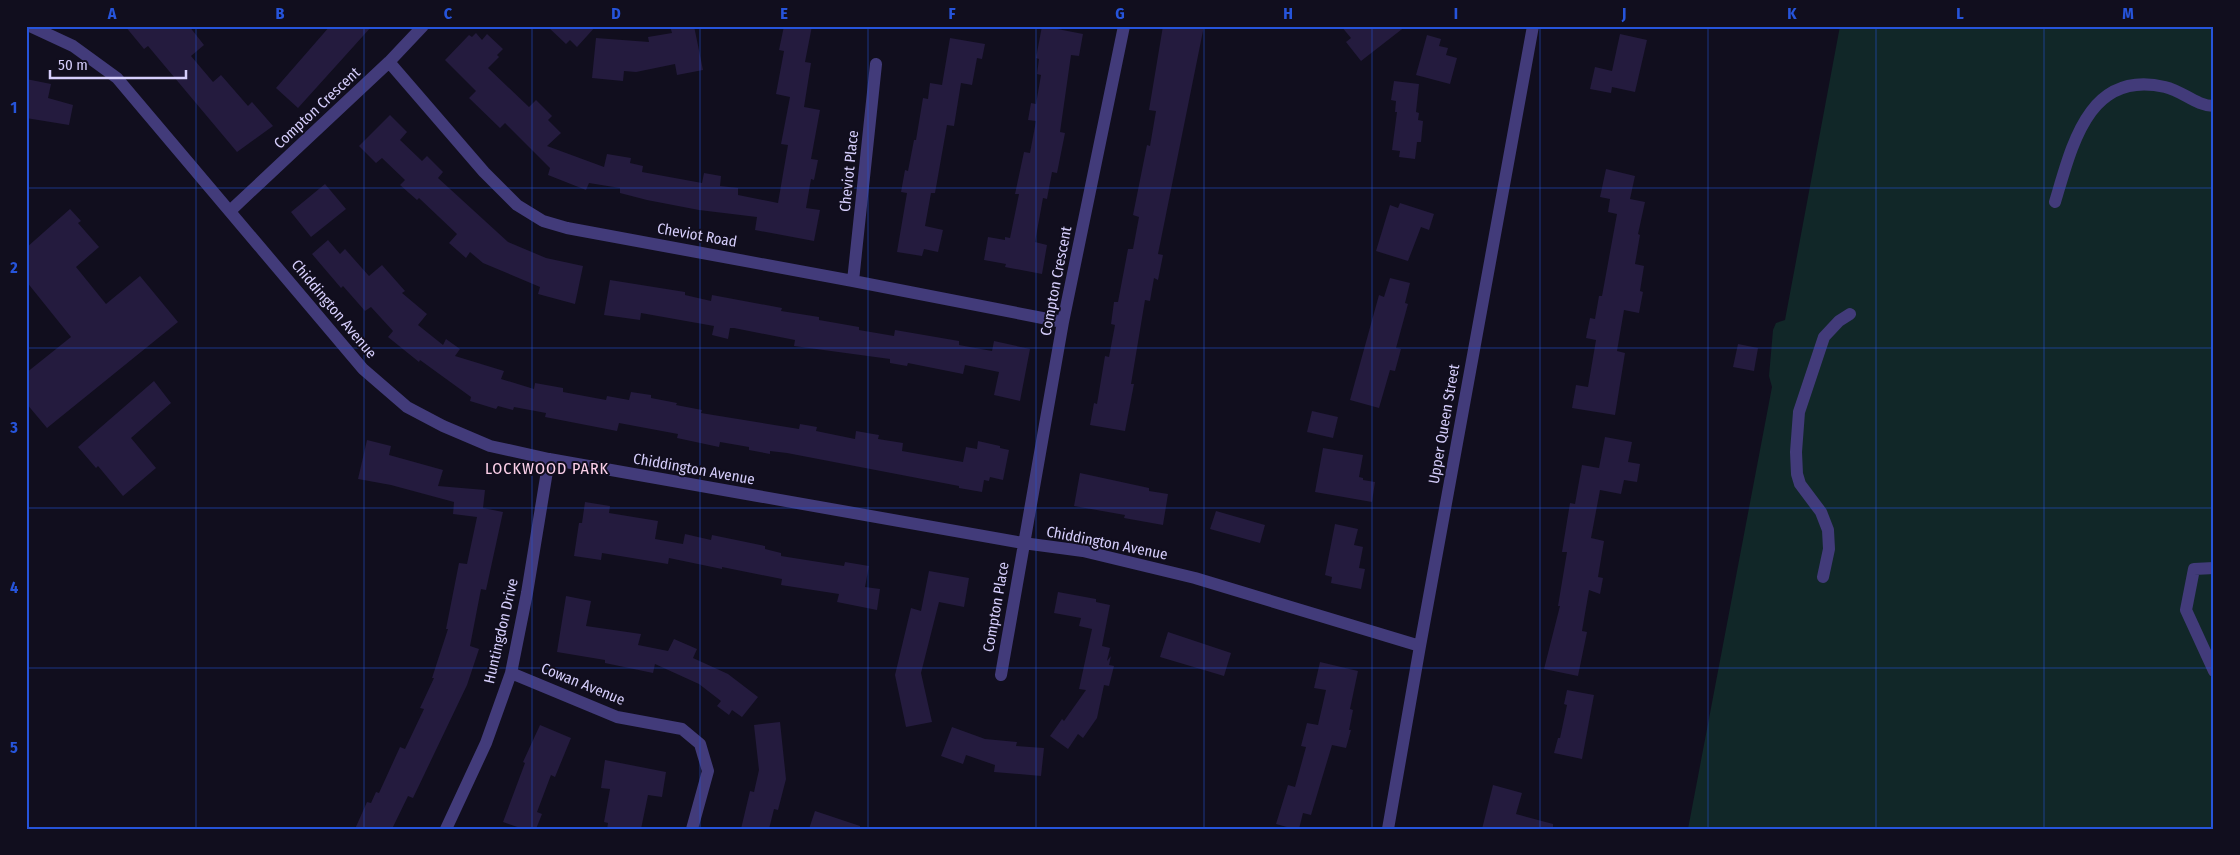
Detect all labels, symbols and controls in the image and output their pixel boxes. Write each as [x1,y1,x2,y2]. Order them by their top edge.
text: A [107,4,117,23]
text: B [276,4,285,23]
text: C [444,4,453,23]
text: D [611,4,621,23]
text: E [780,4,788,23]
text: F [948,4,956,23]
text: G [1115,4,1125,23]
text: H [1283,4,1293,23]
text: I [1454,4,1458,23]
text: J [1621,4,1626,23]
text: K [1787,4,1797,23]
text: L [1956,4,1964,23]
text: M [2122,4,2134,23]
scale bar [50,48,186,80]
text: 50 m [58,56,88,74]
street label: Compton Crescent [270,63,364,152]
text: 1 [11,98,17,117]
street label: Cheviot Place [836,129,862,213]
street label: Cheviot Road [656,219,738,251]
street label: Compton Crescent [1037,225,1075,337]
street label: Chiddington Avenue [288,256,380,362]
text: 2 [9,258,18,277]
street label: Upper Queen Street [1425,363,1463,485]
text: 3 [9,418,18,437]
street label: Chiddington Avenue [632,449,756,489]
district label: LOCKWOOD PARK [485,459,609,478]
street label: Chiddington Avenue [1045,522,1169,564]
street label: Compton Place [979,561,1013,653]
street label: Huntingdon Drive [480,577,522,685]
text: 4 [10,578,18,597]
street label: Cowan Avenue [539,659,627,709]
text: 5 [10,738,18,757]

